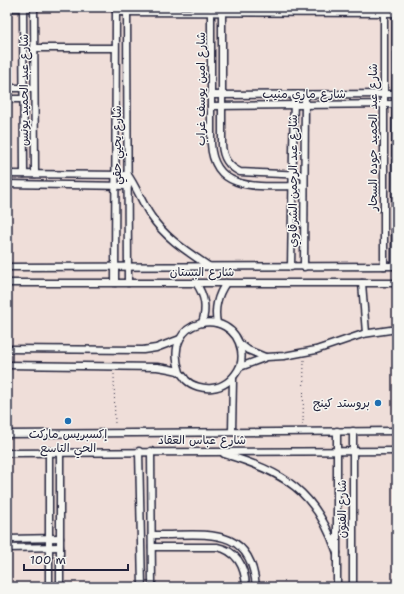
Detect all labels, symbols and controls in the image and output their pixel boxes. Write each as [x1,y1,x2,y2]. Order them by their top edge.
street label: شارع امين يوسف غراب [193,32,210,146]
street label: شارع عبد الحميد يونس [16,34,33,146]
street label: شارع عبد الحميد جوده السحار [365,63,382,212]
street label: شارع ماري منيب [262,86,346,103]
street label: شارع يحيي حقي [109,105,128,185]
street label: شارع عبد الرحمن الشرقاوي [285,114,302,248]
street label: شارع البستان [170,264,234,281]
place label: بروستد كينج [313,395,370,412]
marker: بروستد كينج [373,398,383,408]
marker: إكسبريس ماركت الحي التاسع [63,416,73,426]
place label: إكسبريس ماركت الحي التاسع [29,426,107,459]
street label: شارع عباس العقاد [158,432,246,449]
street label: شارع الفنون [334,480,351,538]
scale bar [24,546,128,572]
text: 100 m [30,552,66,568]

